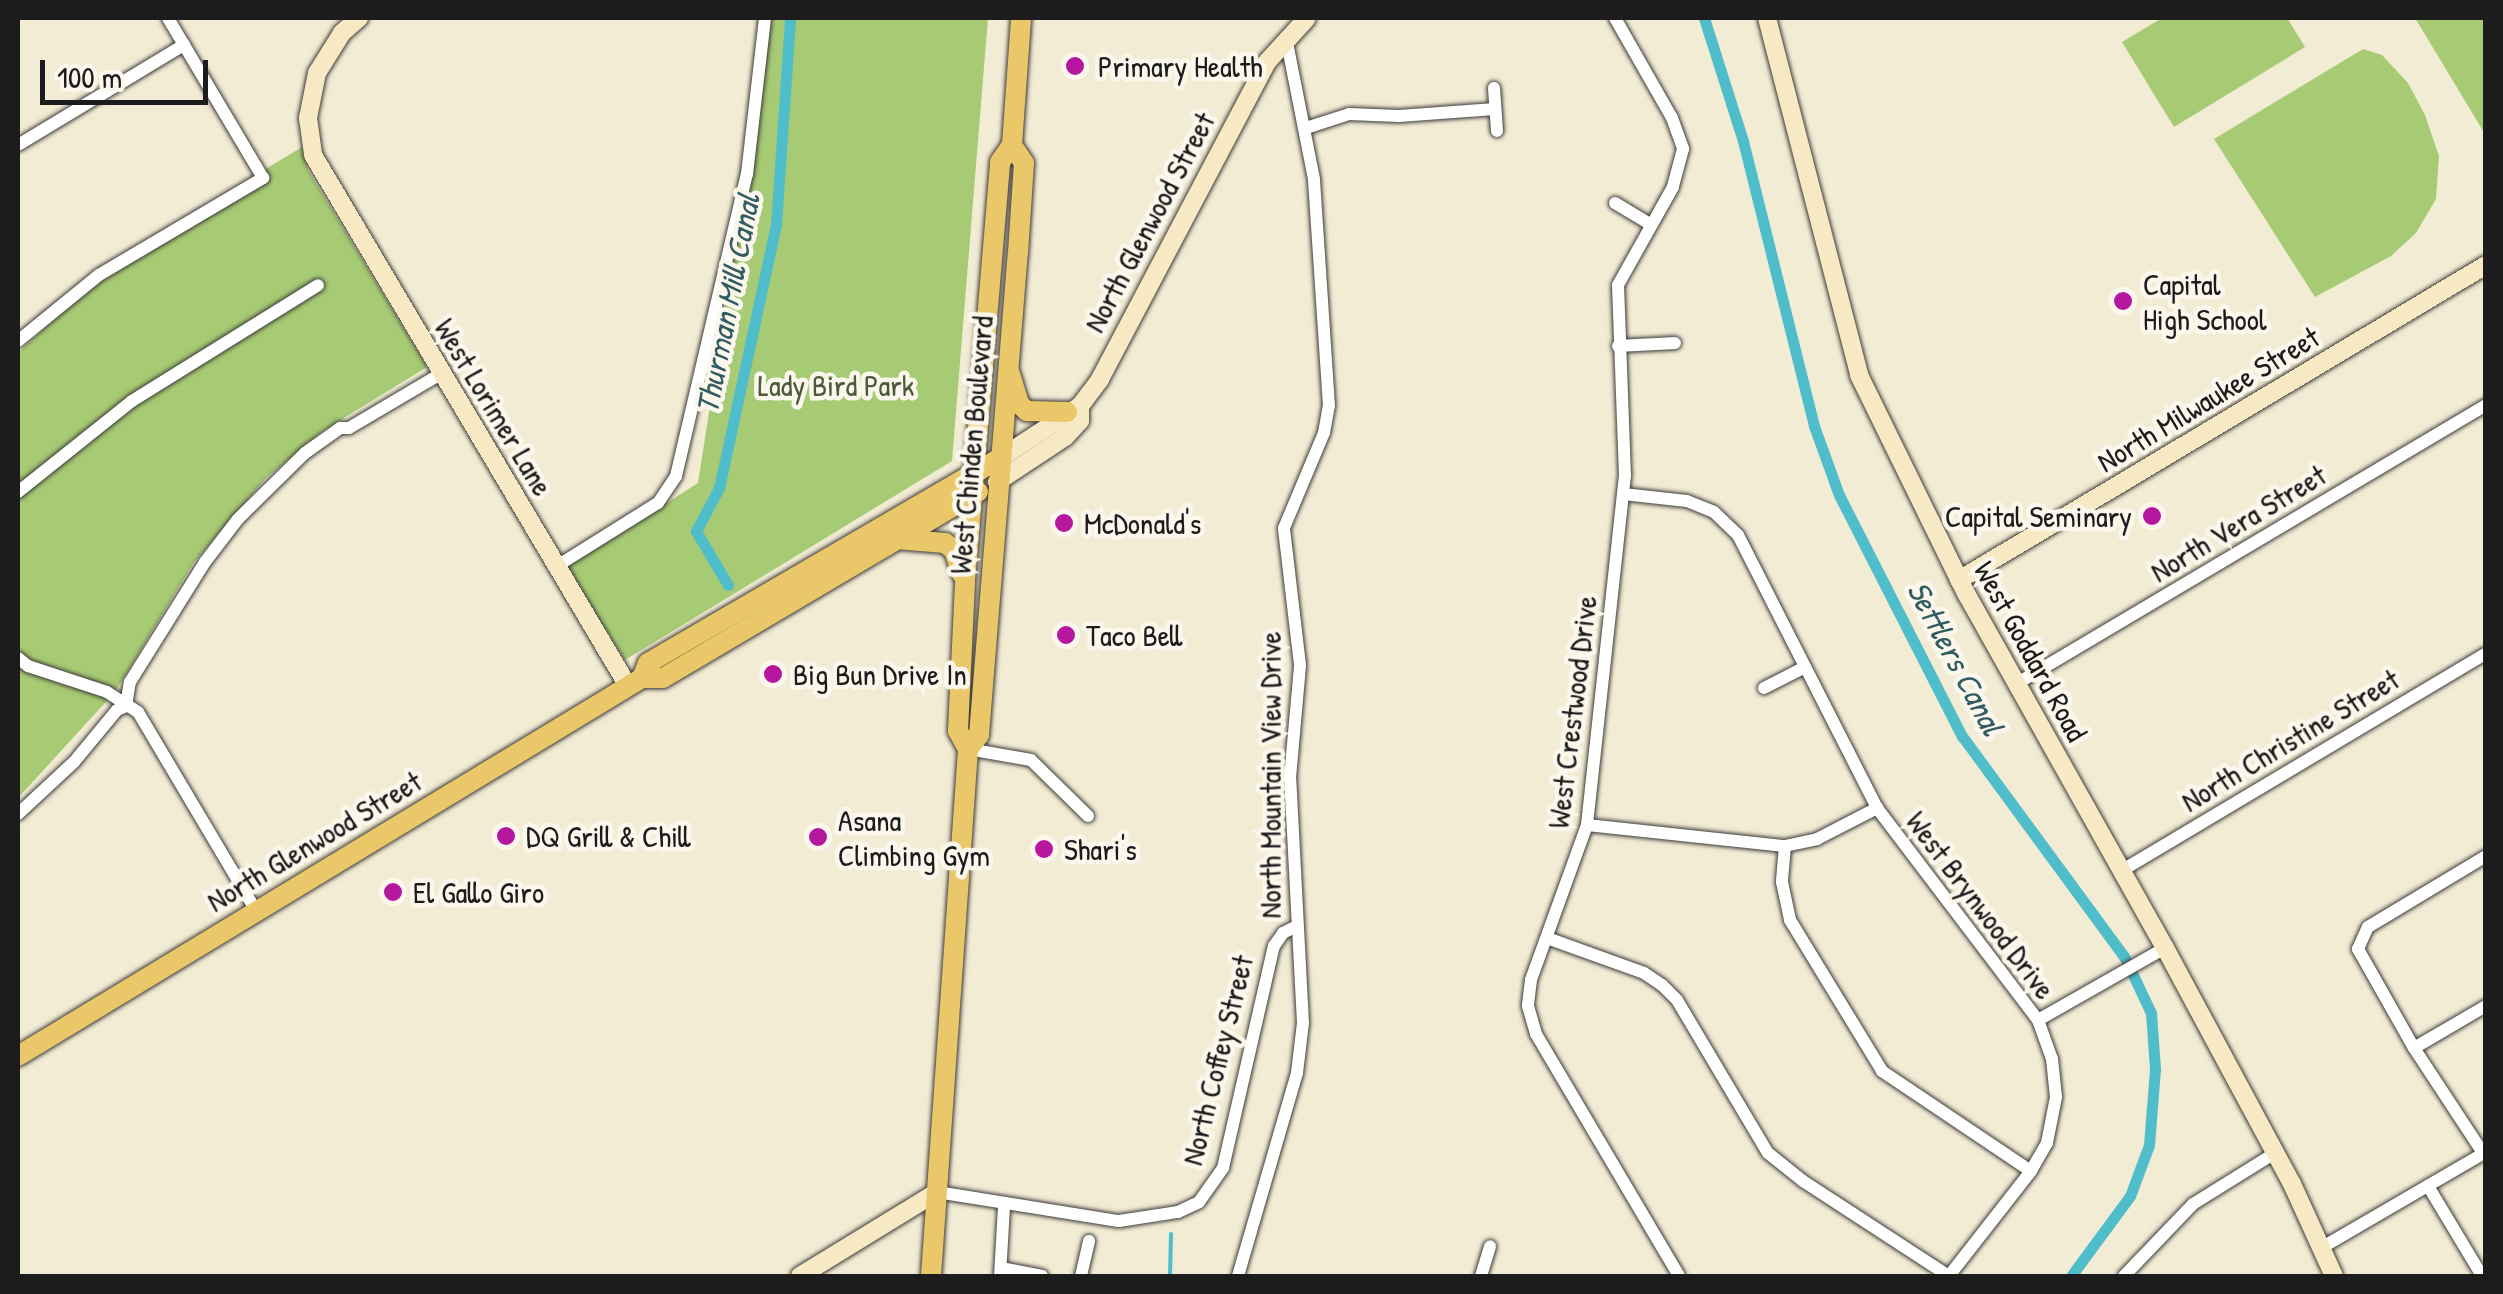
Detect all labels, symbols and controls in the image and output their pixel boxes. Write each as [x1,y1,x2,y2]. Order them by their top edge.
scale bar [45,40,212,102]
place label: Primary Health [1098,48,1263,84]
marker: Primary Health [1062,53,1088,79]
text: 100 m [57,57,122,97]
street label: North Glenwood Street [1076,106,1222,338]
water label: Thurman Mill Canal [688,191,768,417]
place label: Capital High School [2143,266,2267,336]
marker: Capital High School [2112,290,2134,312]
street label: West Lorimer Lane [427,312,561,502]
street label: West Chinden Boulevard [942,315,1000,575]
street label: North Milwaukee Street [2090,318,2326,480]
park label: Lady Bird Park [758,367,914,403]
street label: North Vera Street [2144,457,2332,589]
place label: Capital Seminary [1945,498,2132,534]
place label: McDonald's [1084,505,1201,541]
marker: Capital Seminary [2141,505,2163,527]
marker: McDonald's [1053,512,1075,534]
street label: West Goddard Road [1967,555,2095,747]
water label: Settlers Canal [1899,575,2011,741]
street label: West Crestwood Drive [1540,594,1604,830]
place label: Taco Bell [1086,617,1183,653]
marker: Taco Bell [1055,624,1077,646]
street label: North Mountain View Drive [1252,632,1288,918]
place label: Big Bun Drive In [793,656,967,692]
street label: North Christine Street [2175,661,2405,819]
marker: Big Bun Drive In [762,663,784,685]
street label: North Glenwood Street [200,763,428,919]
place label: Asana Climbing Gym [838,802,990,872]
street label: West Brynwood Drive [1899,804,2063,1006]
place label: DQ Grill & Chill [526,818,691,854]
marker: DQ Grill & Chill [495,825,517,847]
marker: Asana Climbing Gym [807,826,829,848]
place label: Shari's [1064,831,1137,867]
marker: Shari's [1033,838,1055,860]
place label: El Gallo Giro [413,874,544,910]
marker: El Gallo Giro [382,881,404,903]
street label: North Coffey Street [1174,951,1260,1169]

